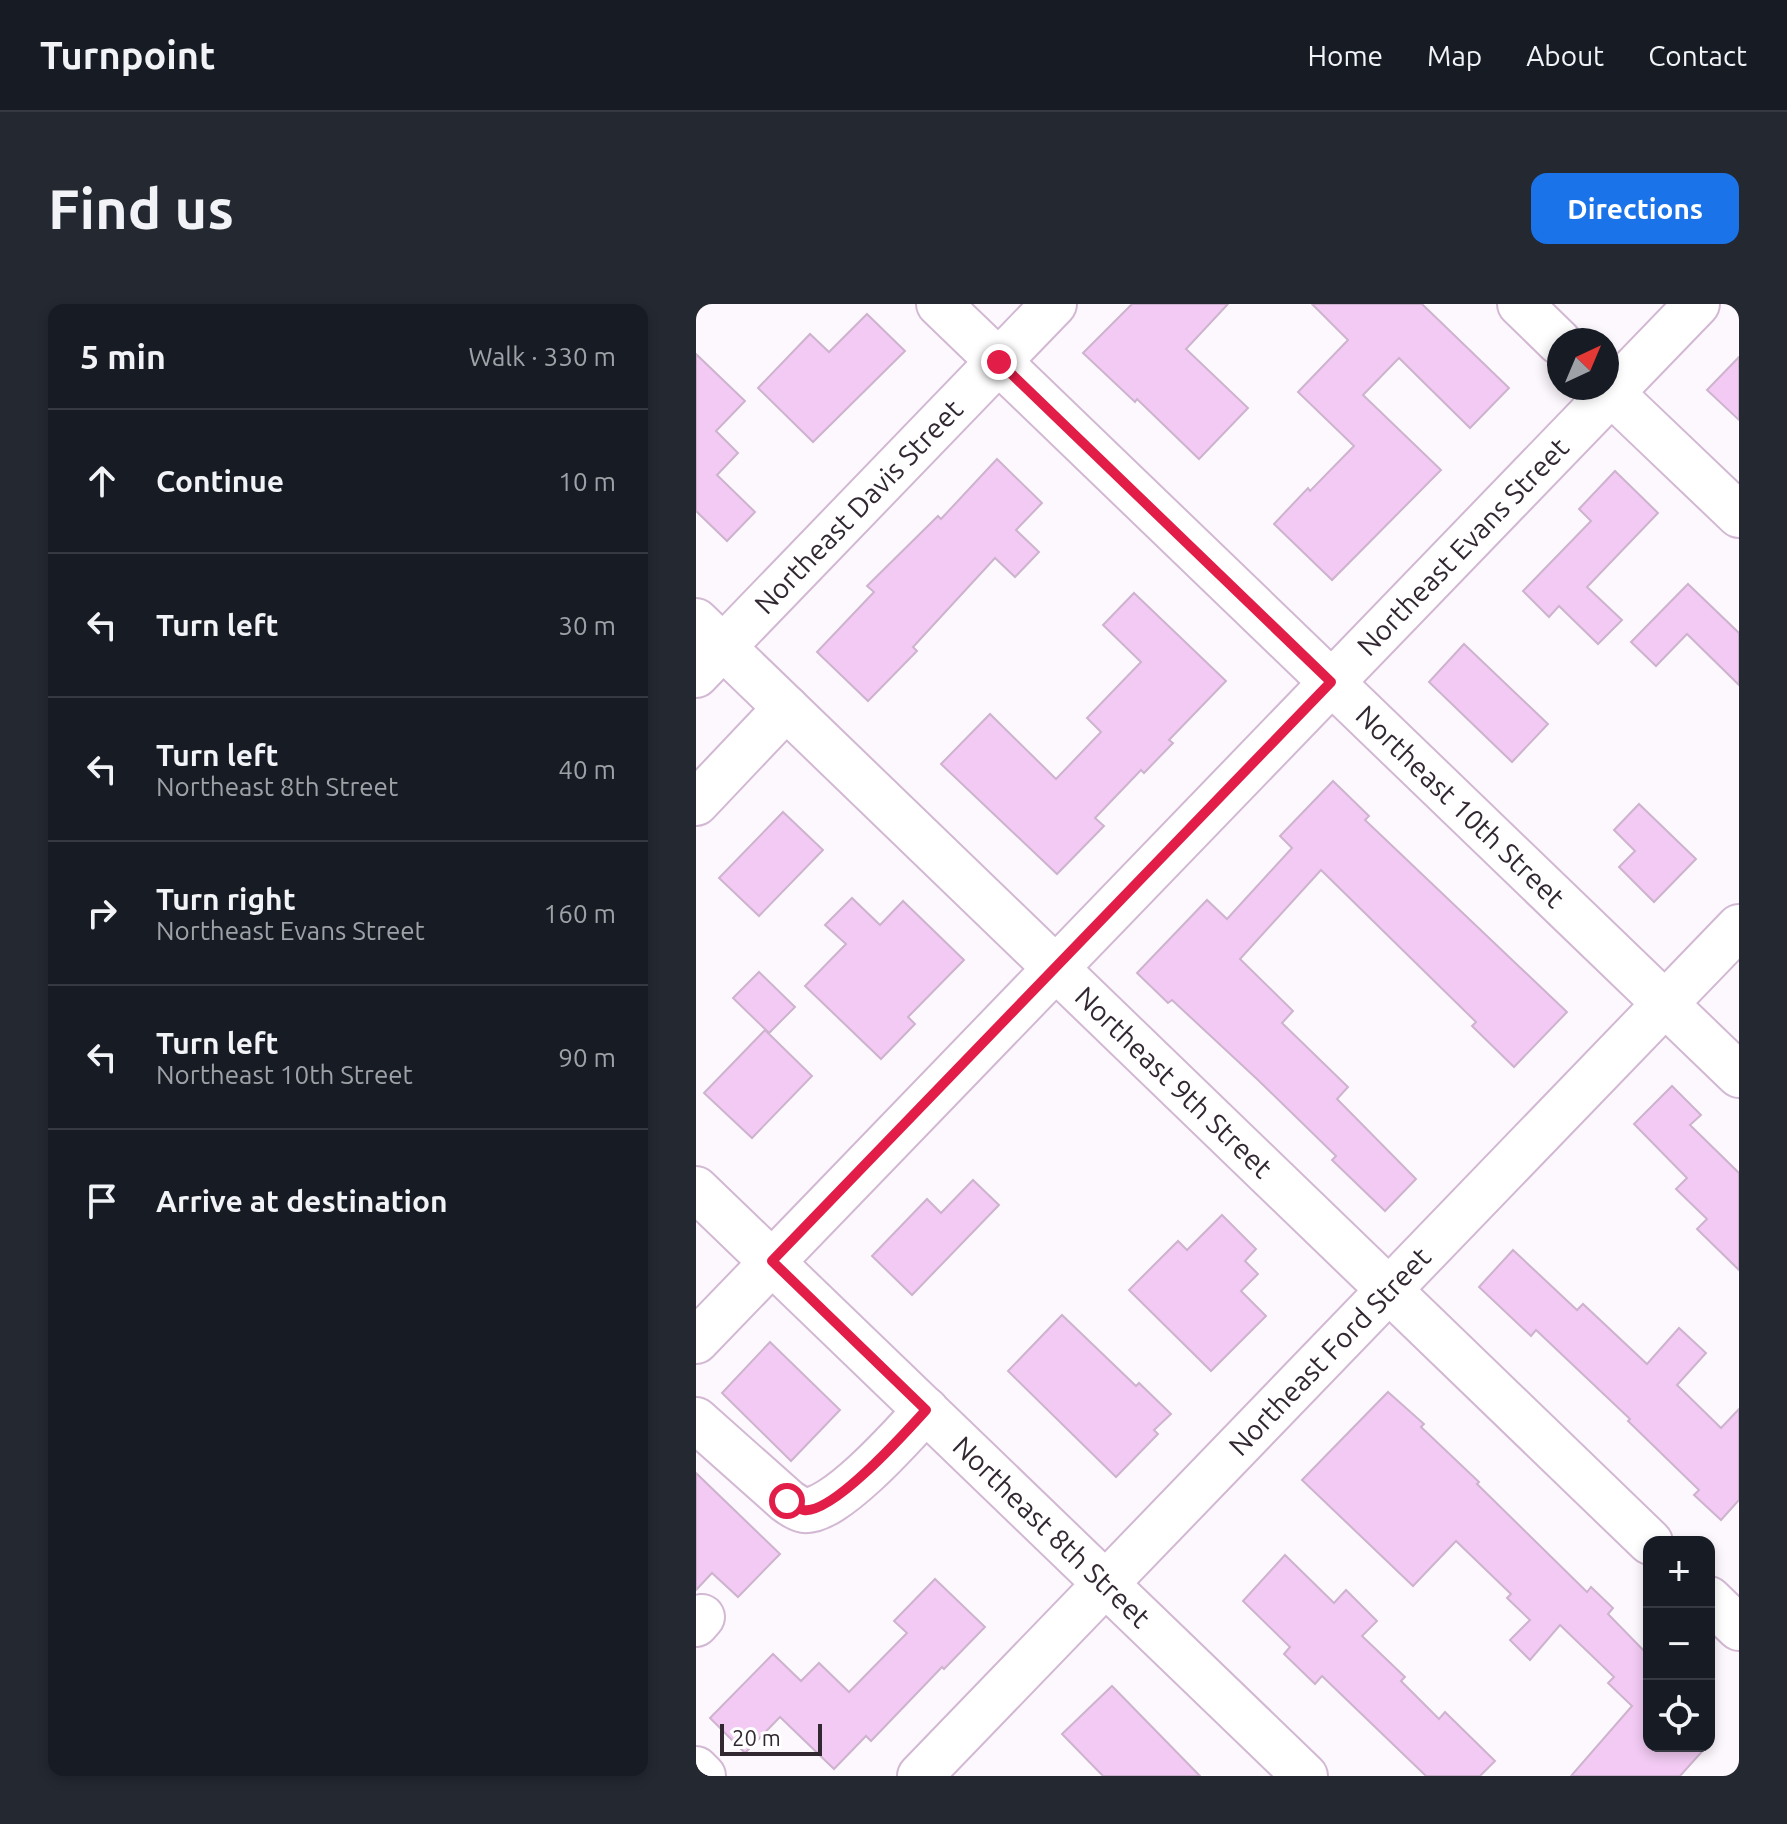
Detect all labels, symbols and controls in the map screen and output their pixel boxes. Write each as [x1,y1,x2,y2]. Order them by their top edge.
text: Turnpoint [40,34,215,76]
text: Home [1308,40,1383,71]
text: Map [1427,40,1482,71]
text: About [1526,40,1604,71]
text: Contact [1648,40,1747,71]
button: Directions [1531,173,1739,244]
text: Find us [48,177,234,240]
north arrow [1547,328,1619,400]
text: 5 min [80,337,166,375]
text: Walk · 330 m [468,342,616,371]
route end [981,344,1017,380]
street label: Northeast Davis Street [748,393,968,620]
street label: Northeast Evans Street [1351,431,1574,661]
icon: ahead [80,459,124,503]
text: Continue [156,464,284,498]
text: 10 m [558,467,616,496]
icon: left [80,603,124,647]
text: Turn left [156,608,278,642]
text: 30 m [558,611,616,640]
street label: Northeast 10th Street [1350,699,1571,913]
text: Turn left [156,738,278,772]
icon: left [80,747,124,791]
text: 40 m [558,755,616,784]
text: Northeast 8th Street [156,772,398,801]
text: Turn right [156,882,296,916]
icon: right [80,891,124,935]
text: 160 m [544,899,616,928]
text: Northeast Evans Street [156,916,425,945]
street label: Northeast 9th Street [1069,980,1279,1184]
text: Turn left [156,1026,278,1060]
icon: left [80,1035,124,1079]
text: 90 m [558,1043,616,1072]
text: Northeast 10th Street [156,1060,413,1089]
icon: arrive [80,1179,124,1223]
text: Arrive at destination [156,1184,448,1218]
street label: Northeast Ford Street [1222,1241,1436,1461]
street label: Northeast 8th Street [947,1430,1157,1633]
route start [769,1483,805,1519]
map controls [1643,1536,1715,1752]
button: + [1643,1536,1715,1608]
button: − [1643,1608,1715,1680]
button: locate [1643,1680,1715,1752]
scale bar [720,1720,822,1756]
text: 20 m [732,1725,781,1750]

